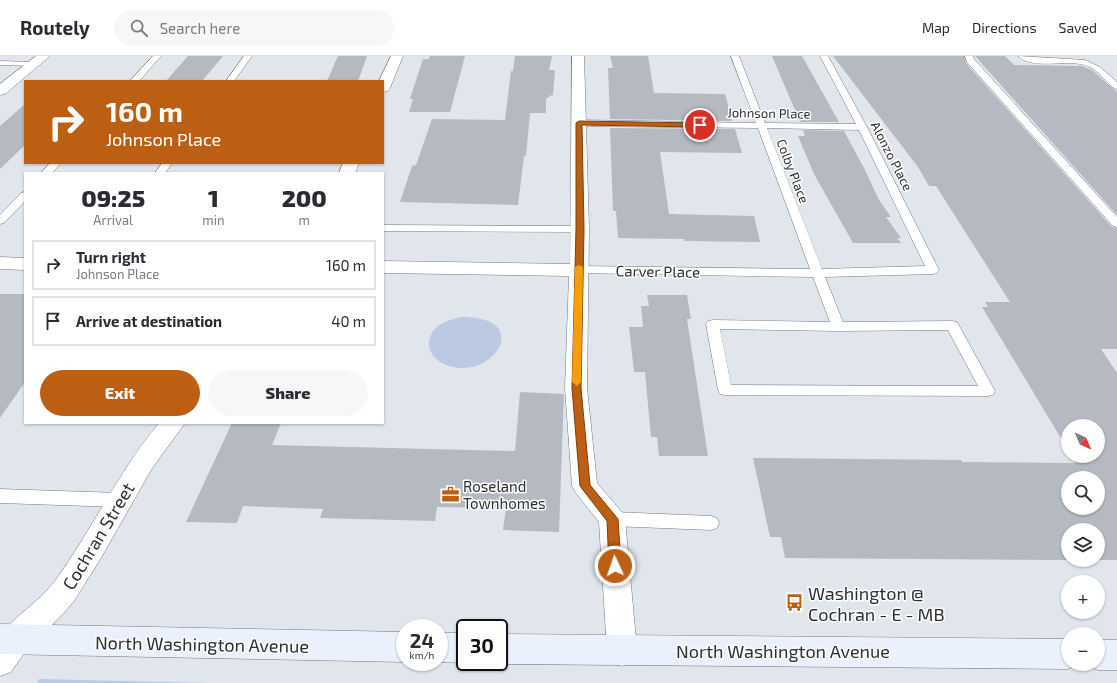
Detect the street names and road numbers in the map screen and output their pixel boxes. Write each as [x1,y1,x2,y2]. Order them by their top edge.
street label: Johnson Place [727,104,811,122]
street label: Alonzo Place [868,119,916,193]
street label: Colby Place [773,137,813,205]
street label: Carver Place [616,261,700,281]
street label: Cochran Street [57,478,139,594]
street label: North Washington Avenue [95,631,309,657]
street label: North Washington Avenue [676,640,890,662]

